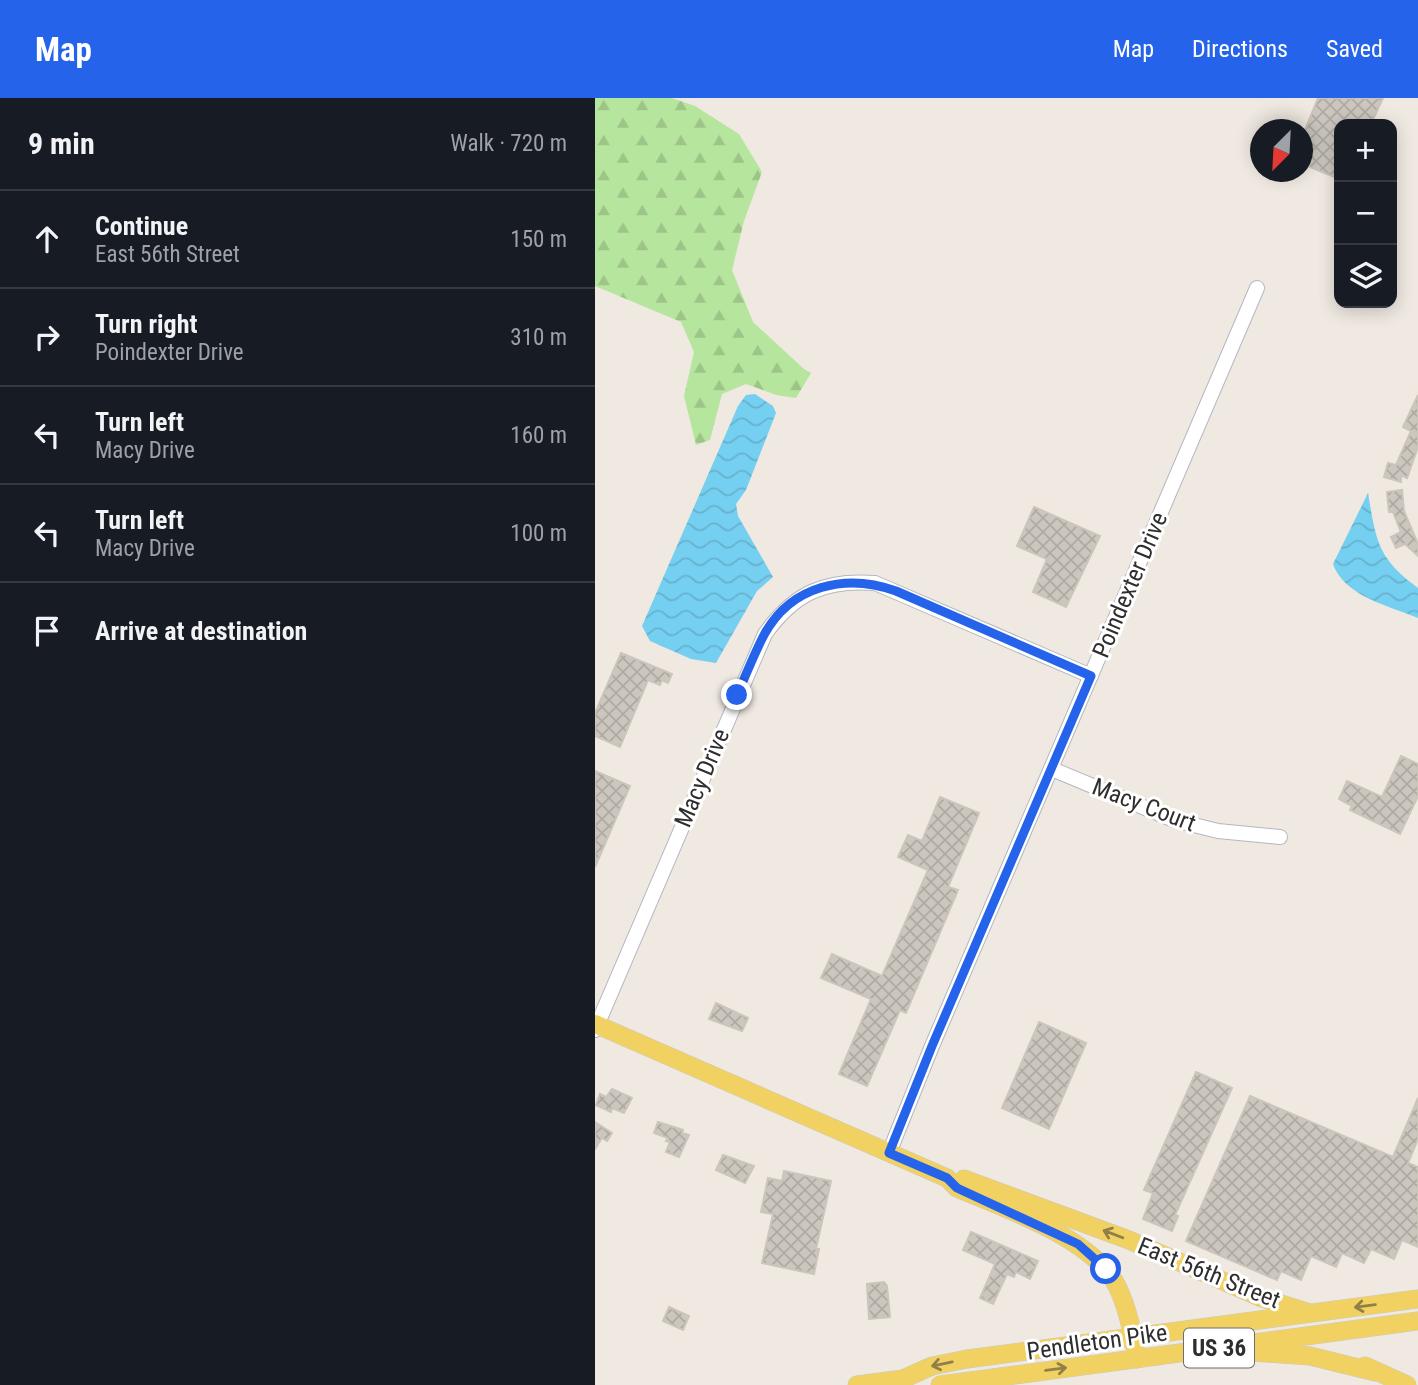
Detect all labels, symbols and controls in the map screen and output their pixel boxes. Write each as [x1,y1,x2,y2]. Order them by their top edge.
text: Map [35,30,92,69]
text: Map [1113,35,1154,63]
text: Directions [1192,35,1288,63]
text: Saved [1326,35,1383,63]
north arrow [1250,119,1313,182]
map controls [1334,119,1397,308]
button: + [1334,119,1397,182]
text: 9 min [28,126,95,161]
text: Walk · 720 m [450,130,567,157]
button: − [1334,182,1397,245]
text: Continue [95,211,188,241]
icon: ahead [28,220,66,258]
text: 150 m [510,226,567,253]
text: East 56th Street [95,241,240,268]
button: layers [1334,245,1397,308]
text: Turn right [95,309,197,339]
icon: right [28,318,66,356]
text: 310 m [510,324,567,351]
text: Poindexter Drive [95,339,244,366]
text: Turn left [95,407,184,437]
icon: left [28,416,66,454]
text: 160 m [510,422,567,449]
text: Macy Drive [95,437,195,464]
text: Turn left [95,505,184,535]
street label: Poindexter Drive [1087,508,1173,662]
icon: left [28,514,66,552]
text: 100 m [510,520,567,547]
text: Macy Drive [95,535,195,562]
icon: arrive [28,612,66,650]
text: Arrive at destination [95,616,307,646]
route end [721,679,752,710]
street label: Macy Drive [669,725,735,831]
street label: Macy Court [1088,772,1200,838]
one-way arrow [1102,1227,1124,1240]
street label: East 56th Street [1134,1232,1284,1314]
route start [1090,1253,1121,1284]
one-way arrow [1354,1299,1377,1312]
street label: Pendleton Pike [1025,1318,1169,1366]
road number: US 36 [1184,1329,1254,1368]
one-way arrow [931,1358,954,1372]
one-way arrow [1044,1363,1067,1376]

